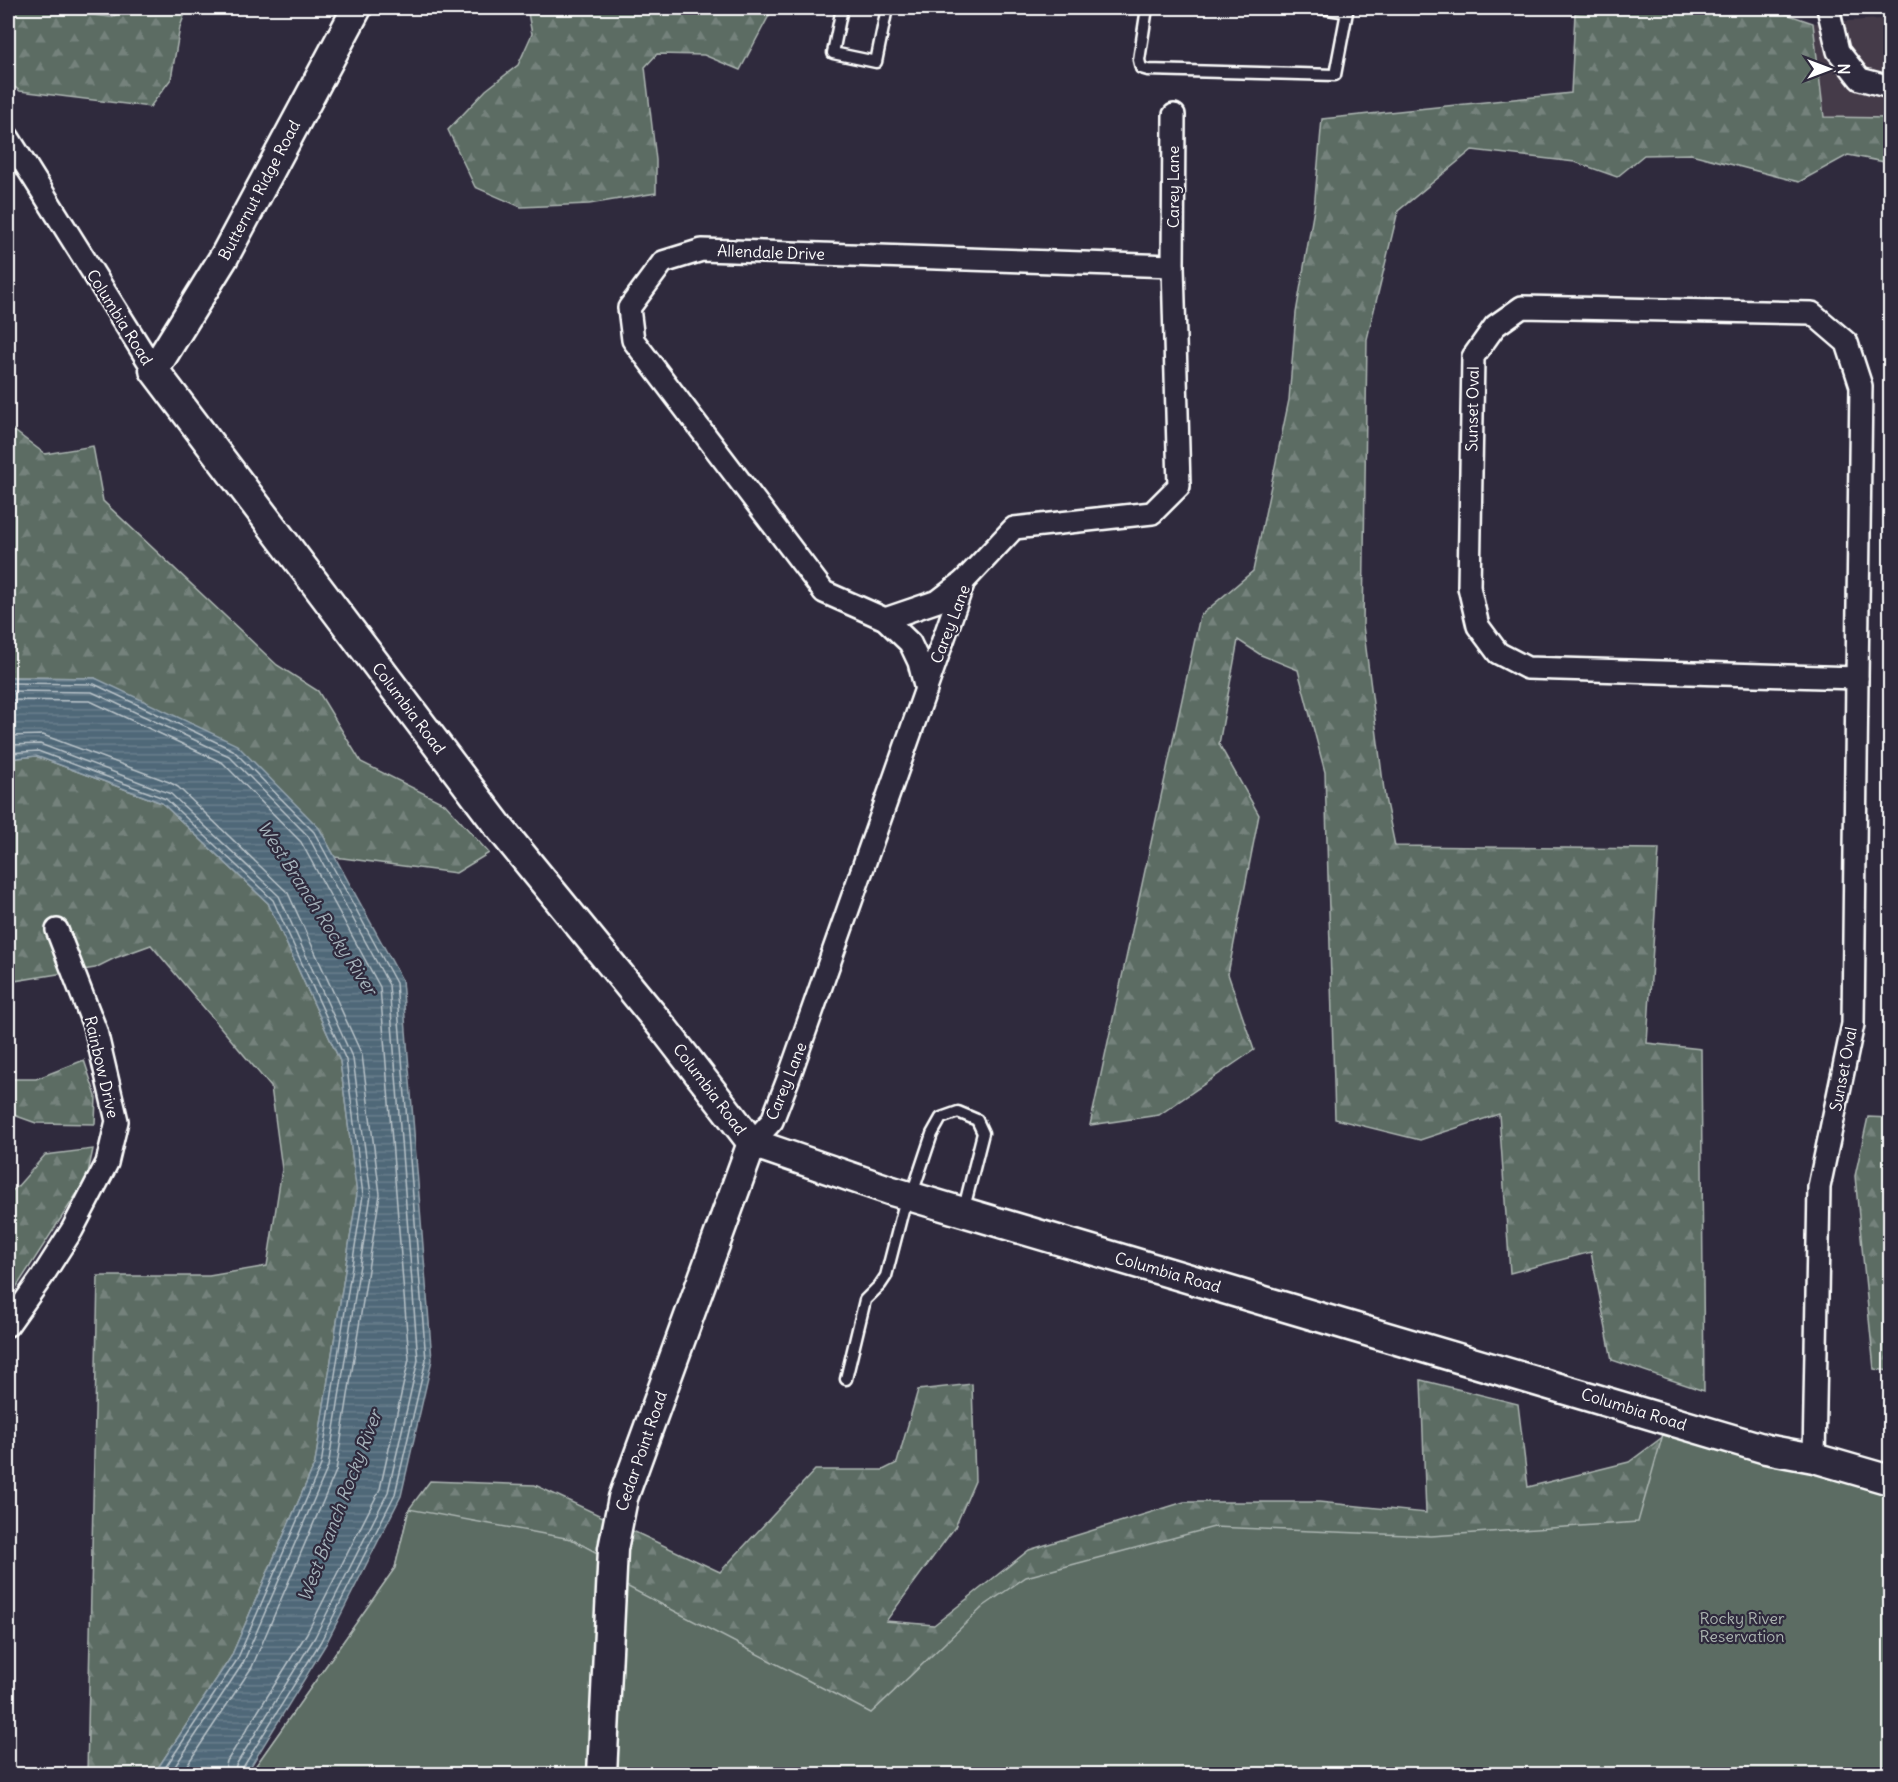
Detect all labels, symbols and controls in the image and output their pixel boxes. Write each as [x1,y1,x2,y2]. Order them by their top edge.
north arrow [1799,39,1859,99]
text: N [1834,63,1854,75]
street label: Butternut Ridge Road [214,117,304,263]
street label: Carey Lane [1163,146,1183,228]
street label: Allendale Drive [717,240,825,264]
street label: Columbia Road [83,265,157,369]
street label: Sunset Oval [1461,366,1483,452]
street label: Carey Lane [926,582,974,666]
street label: Columbia Road [368,658,450,758]
water label: West Branch Rocky River [253,816,384,1001]
street label: Rainbow Drive [81,1014,123,1120]
street label: Sunset Oval [1825,1025,1861,1113]
street label: Columbia Road [669,1039,751,1139]
street label: Carey Lane [761,1039,811,1123]
street label: Columbia Road [1113,1247,1223,1297]
street label: Columbia Road [1579,1383,1689,1435]
street label: Cedar Point Road [611,1389,671,1513]
water label: West Branch Rocky River [292,1404,388,1605]
park label: Rocky River Reservation [1700,1608,1785,1646]

